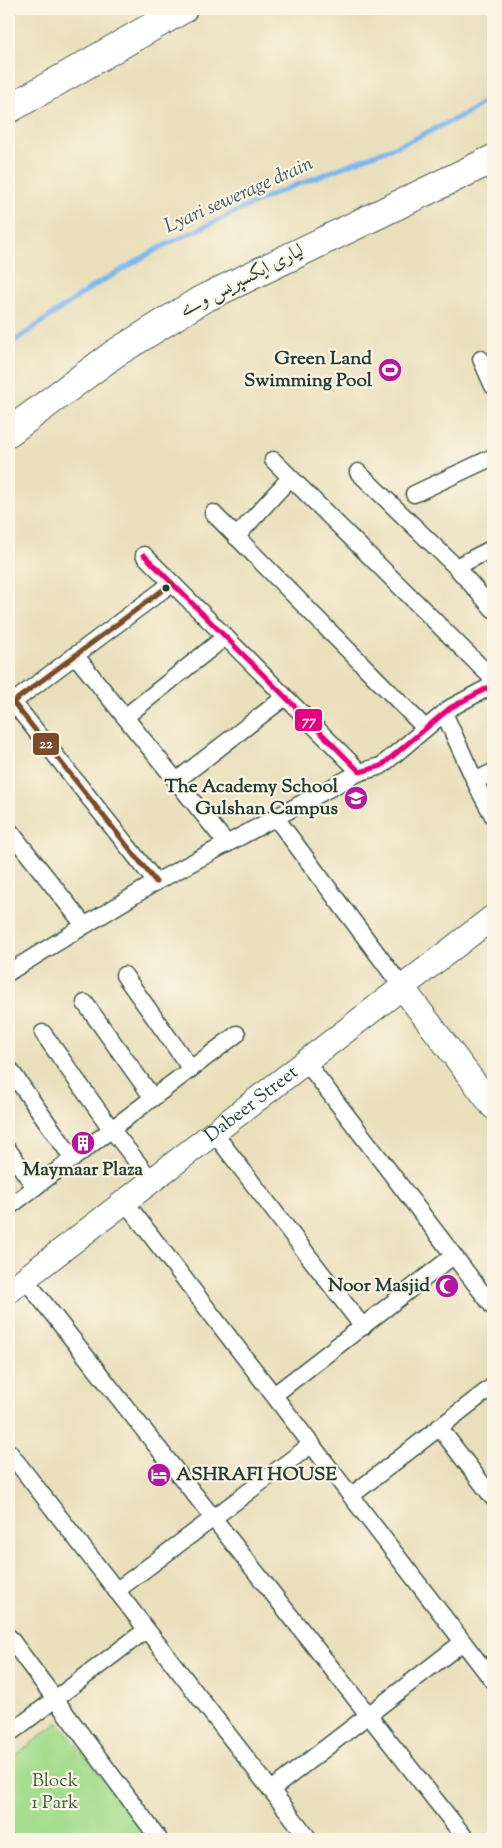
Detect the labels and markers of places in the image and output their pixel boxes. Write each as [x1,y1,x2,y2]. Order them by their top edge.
place label: Green Land Swimming Pool [244,346,373,395]
sports icon: Green Land Swimming Pool [377,357,403,383]
unlabelled marker [161,583,171,593]
place label: The Academy School Gulshan Campus [164,774,339,823]
school or university icon: The Academy School Gulshan Campus [343,785,369,811]
building icon: Maymaar Plaza [70,1130,96,1156]
place label: Maymaar Plaza [23,1157,143,1184]
place label: Noor Masjid [328,1273,430,1300]
mosque icon: Noor Masjid [434,1273,460,1299]
hotel icon: ASHRAFI HOUSE [146,1462,172,1488]
place label: ASHRAFI HOUSE [176,1462,337,1489]

